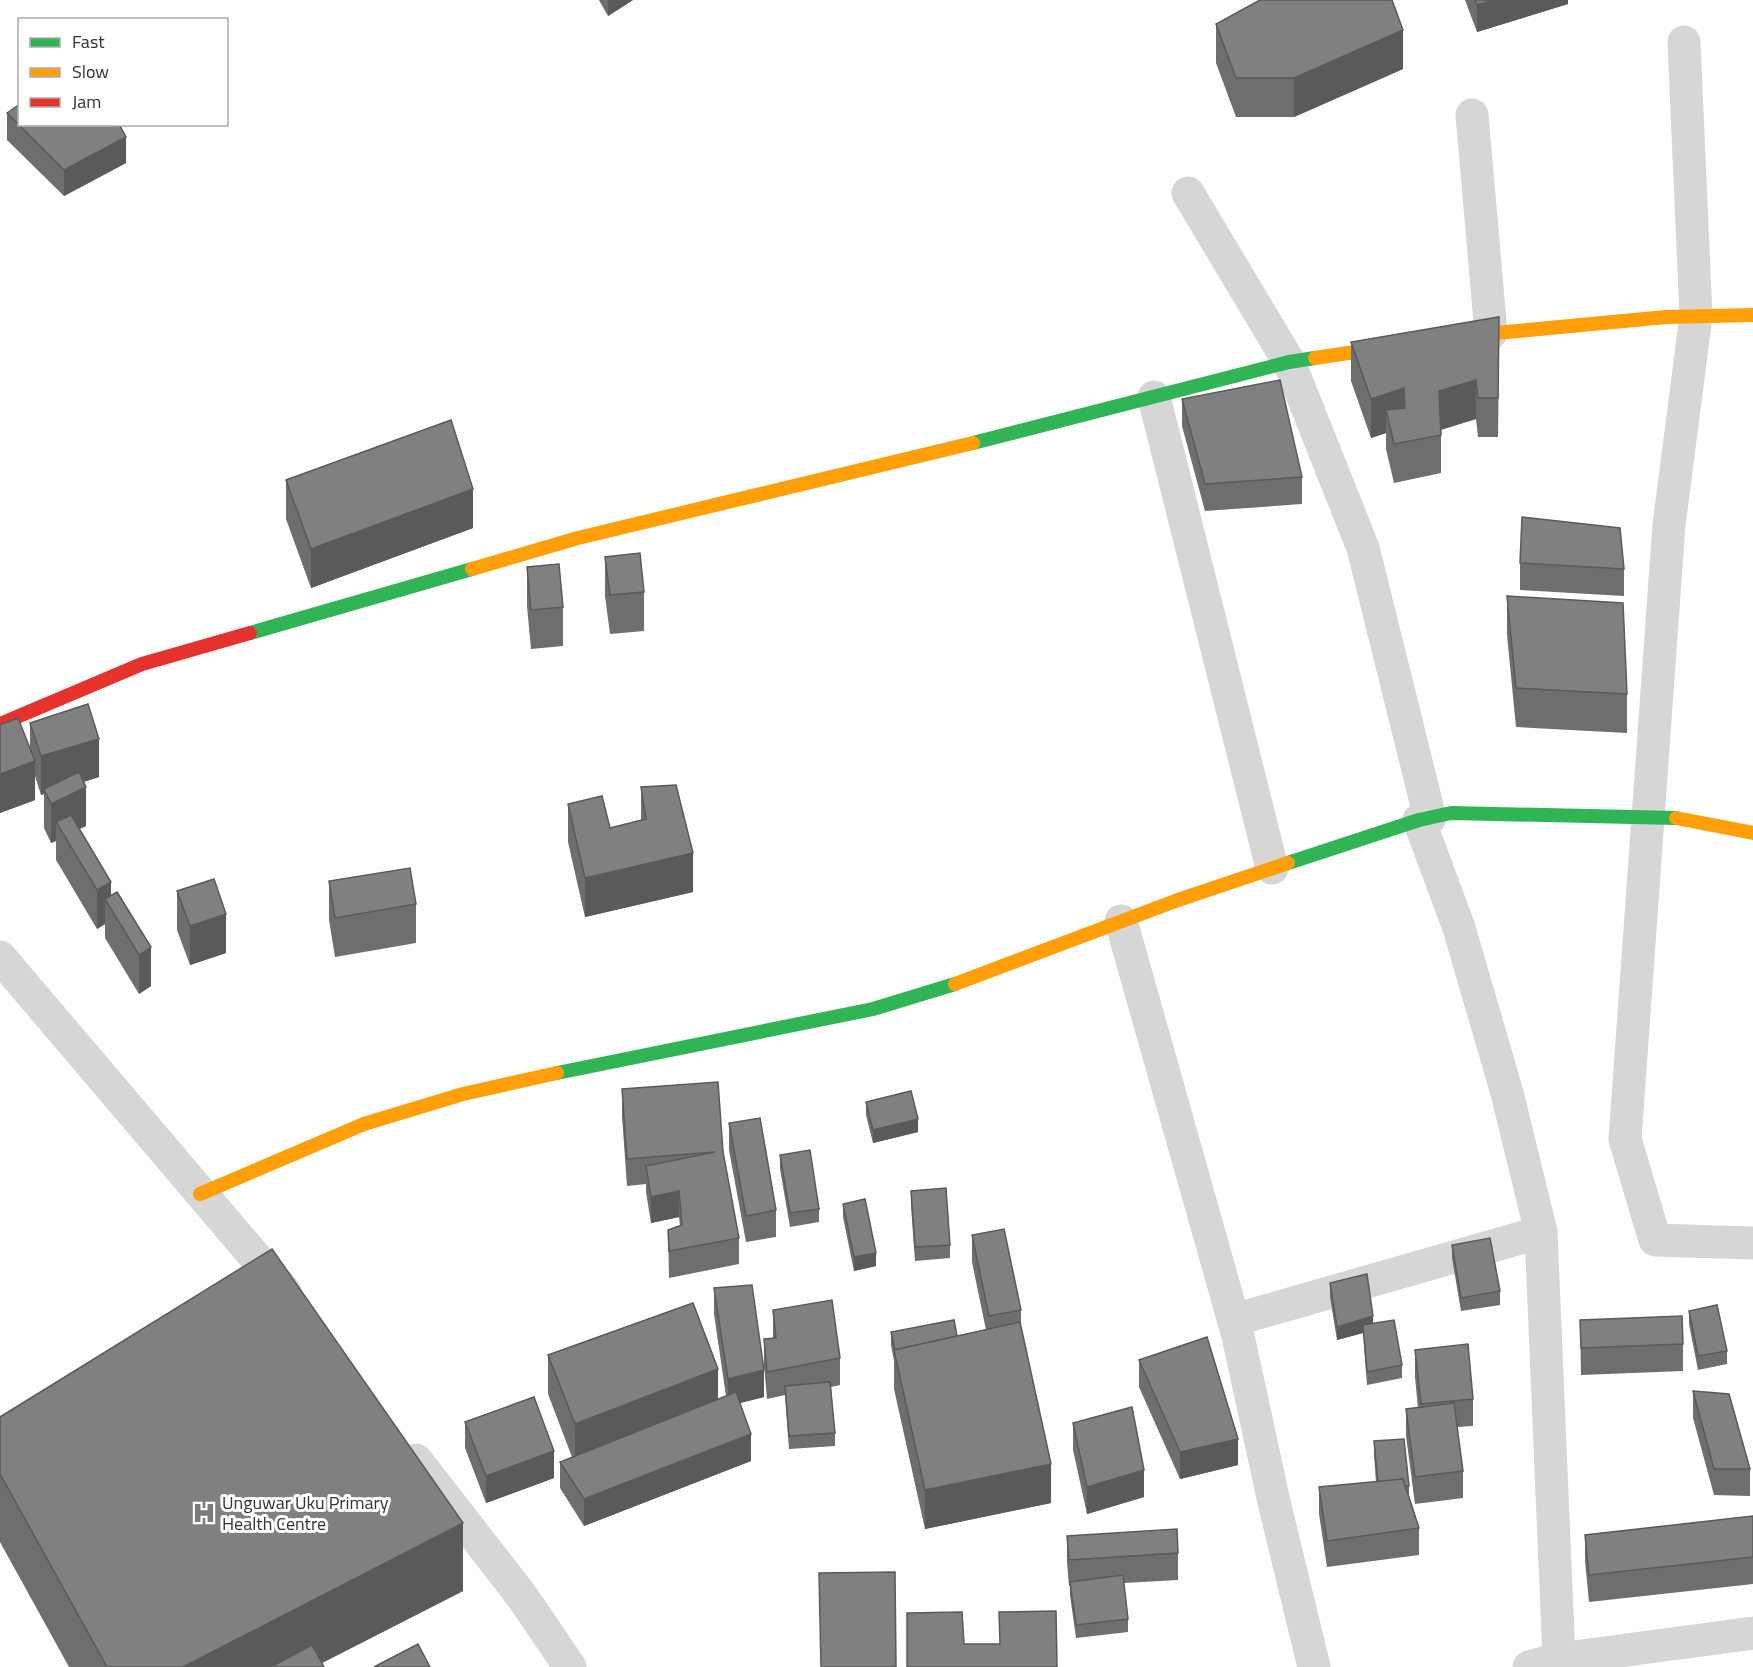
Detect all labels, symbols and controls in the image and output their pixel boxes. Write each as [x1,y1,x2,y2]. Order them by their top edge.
legend [18,18,228,126]
text: Fast [72,28,105,55]
text: Slow [72,58,109,85]
text: Jam [72,88,101,115]
place label: Unguwar Uku Primary Health Centre [222,1489,389,1537]
hospital icon: Unguwar Uku Primary Health Centre [191,1500,217,1526]

